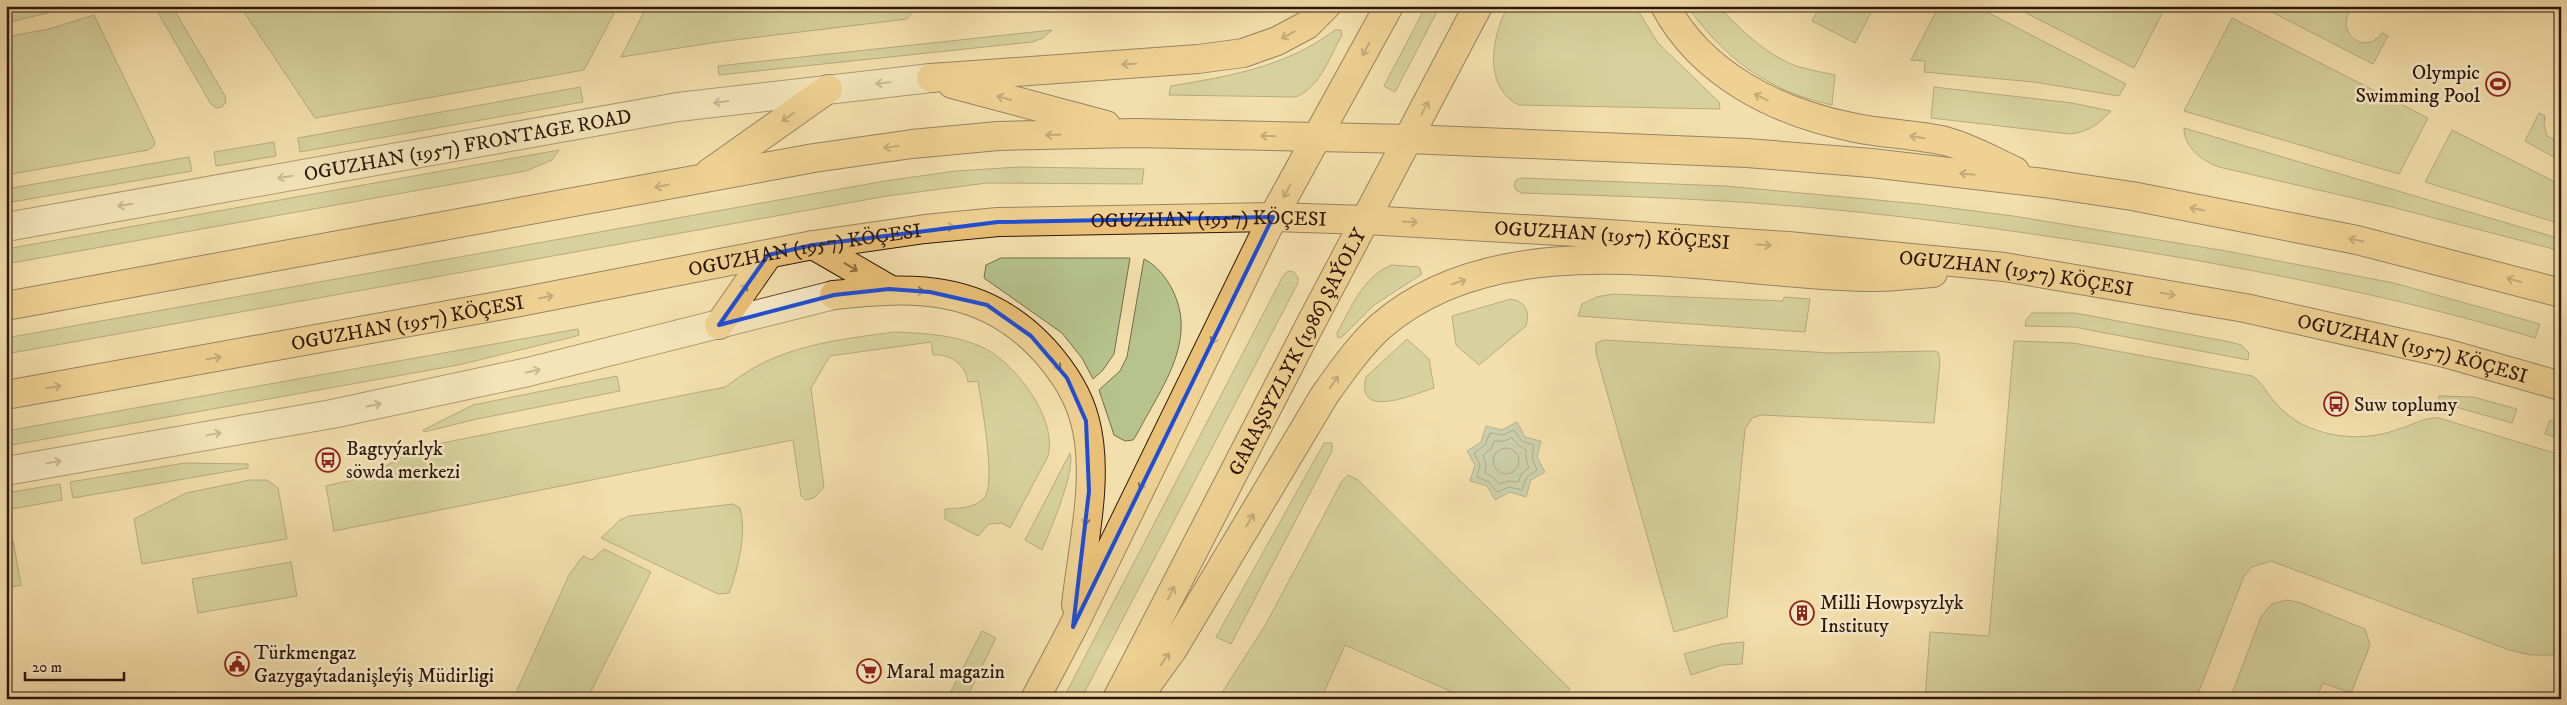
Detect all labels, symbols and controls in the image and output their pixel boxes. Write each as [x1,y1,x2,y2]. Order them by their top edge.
one-way arrow [1281,31,1295,41]
one-way arrow [1361,42,1371,57]
one-way arrow [1122,59,1138,68]
place label: Olympic Swimming Pool [2355,61,2480,109]
sports icon: Olympic Swimming Pool [2485,71,2511,97]
one-way arrow [875,78,891,88]
one-way arrow [997,92,1013,102]
one-way arrow [1753,92,1768,102]
one-way arrow [714,97,730,107]
one-way arrow [1420,100,1430,115]
street label: OGUZHAN (1957) FRONTAGE ROAD [302,104,634,188]
one-way arrow [781,112,795,122]
one-way arrow [1045,130,1061,139]
one-way arrow [1260,131,1276,141]
one-way arrow [1909,132,1925,142]
one-way arrow [883,142,899,152]
one-way arrow [1959,169,1975,179]
one-way arrow [278,173,294,183]
one-way arrow [654,181,670,191]
one-way arrow [1282,184,1292,199]
one-way arrow [118,201,134,211]
one-way arrow [2189,204,2205,213]
street label: OGUZHAN (1957) KÖÇESI [1090,206,1327,234]
street label: OGUZHAN (1957) KÖÇESI [1493,216,1731,256]
one-way arrow [1401,218,1417,227]
street label: OGUZHAN (1957) KÖÇESI [686,219,923,283]
one-way arrow [939,222,955,232]
street label: GARAŞSYZLYK (1986) ŞAÝOLY [1223,224,1373,480]
one-way arrow [2349,235,2365,245]
one-way arrow [1756,240,1772,249]
street label: OGUZHAN (1957) KÖÇESI [1898,246,2135,303]
one-way arrow [843,263,857,273]
one-way arrow [2506,275,2522,285]
one-way arrow [1450,277,1466,287]
one-way arrow [738,283,748,297]
one-way arrow [909,287,925,296]
one-way arrow [2160,290,2176,300]
street label: OGUZHAN (1957) KÖÇESI [289,291,526,357]
one-way arrow [538,292,554,301]
street label: OGUZHAN (1957) KÖÇESI [2295,309,2530,390]
one-way arrow [1210,329,1219,344]
one-way arrow [206,353,222,362]
one-way arrow [1051,357,1061,371]
one-way arrow [525,366,541,375]
one-way arrow [1329,375,1339,389]
one-way arrow [46,381,62,391]
bus stop icon: Suw toplumy [2323,391,2349,417]
place label: Suw toplumy [2354,393,2458,418]
one-way arrow [366,400,382,409]
one-way arrow [206,429,222,439]
place label: Bagtyýarlyk söwda merkezi [346,437,460,485]
bus stop icon: Bagtyýarlyk söwda merkezi [315,447,341,473]
one-way arrow [46,457,62,467]
one-way arrow [1138,475,1148,490]
one-way arrow [1081,510,1091,526]
one-way arrow [1245,514,1255,528]
one-way arrow [1167,586,1176,601]
place label: Milli Howpsyzlyk Instituty [1820,591,1964,639]
building icon: Milli Howpsyzlyk Instituty [1789,600,1815,626]
place label: Türkmengaz Gazygaýtadanişleýiş Müdirligi [254,641,494,689]
scale bar [25,650,124,682]
public building icon: Türkmengaz Gazygaýtadanişleýiş Müdirligi [224,651,250,677]
one-way arrow [1160,653,1171,666]
text: 20 m [32,658,62,677]
supermarket icon: Maral magazin [856,658,882,684]
place label: Maral magazin [886,660,1006,685]

